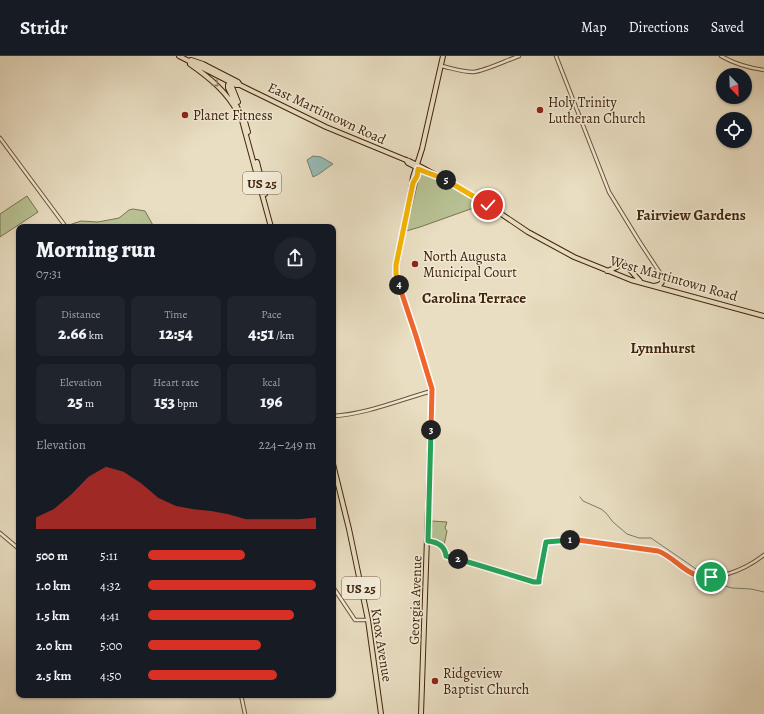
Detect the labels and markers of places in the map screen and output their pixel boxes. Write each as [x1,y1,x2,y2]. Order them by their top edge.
place label: Holy Trinity Lutheran Church [548,93,646,128]
marker: Holy Trinity Lutheran Church [535,105,545,115]
place label: Planet Fitness [193,106,273,125]
marker: Planet Fitness [180,110,190,120]
pin: 5 [436,170,456,190]
pin [471,188,505,222]
place label: North Augusta Municipal Court [423,247,517,282]
marker: North Augusta Municipal Court [410,259,420,269]
pin: 4 [389,275,409,295]
pin: 3 [421,420,441,440]
pin: 1 [560,530,580,550]
pin: 2 [448,549,468,569]
pin [694,560,728,594]
place label: Ridgeview Baptist Church [443,664,530,699]
marker: Ridgeview Baptist Church [430,676,440,686]

